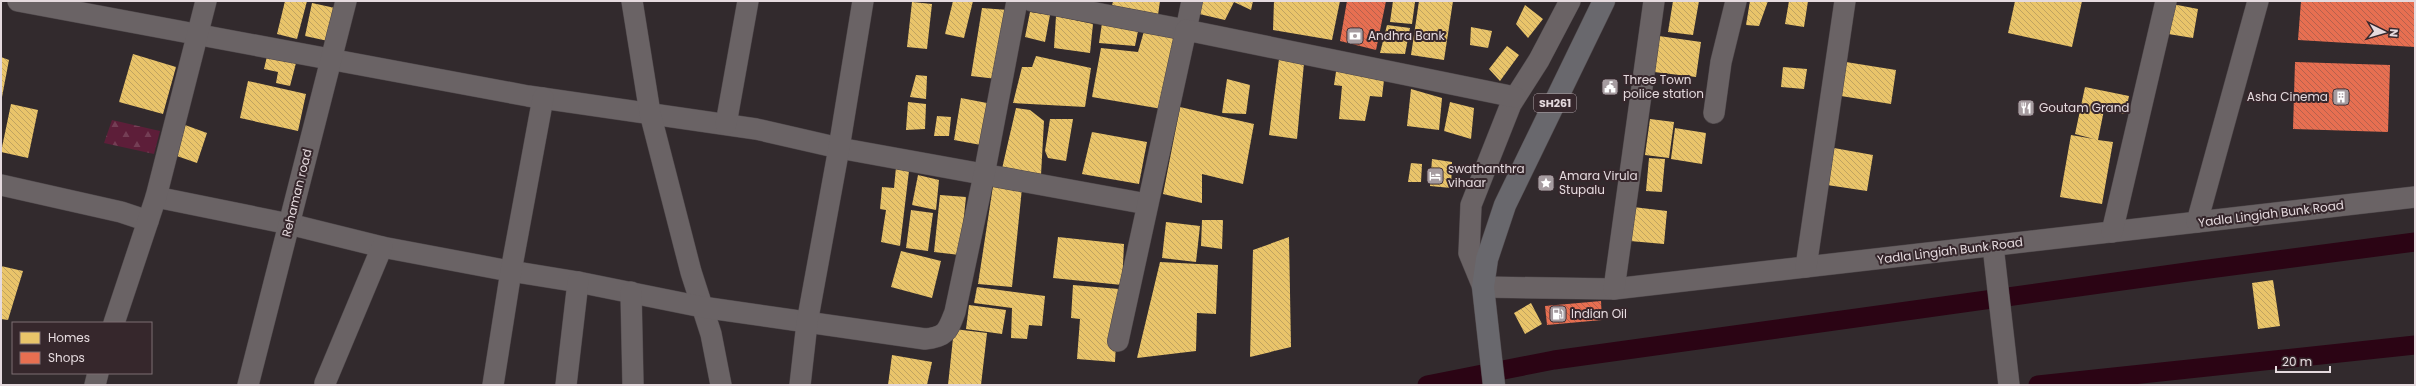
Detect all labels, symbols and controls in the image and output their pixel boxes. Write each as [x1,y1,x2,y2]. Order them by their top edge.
north arrow [2364,12,2404,52]
bank icon: Andhra Bank [1345,26,1365,46]
place label: Andhra Bank [1368,27,1446,44]
text: N [2386,28,2402,38]
place label: Three Town police station [1623,71,1704,102]
public building icon: Three Town police station [1600,77,1620,97]
building icon: Asha Cinema [2331,87,2351,107]
place label: Asha Cinema [2247,88,2328,105]
road number: SH261 [1534,94,1576,112]
restaurant icon: Goutam Grand [2016,98,2036,118]
place label: Goutam Grand [2039,99,2129,116]
street label: Rehaman road [277,147,316,239]
place label: swathanthra vihaar [1448,160,1525,191]
hotel icon: swathanthra vihaar [1425,166,1445,186]
place label: Amara Virula Stupalu [1559,167,1638,198]
place icon: Amara Virula Stupalu [1536,173,1556,193]
street label: Yadla Lingiah Bunk Road [2197,196,2345,231]
street label: Yadla Lingiah Bunk Road [1876,233,2024,268]
fuel station icon: Indian Oil [1548,304,1568,324]
place label: Indian Oil [1571,305,1627,322]
legend [12,322,152,374]
text: Homes [48,329,90,346]
scale bar [2276,348,2330,374]
text: Shops [48,349,85,366]
text: 20 m [2282,353,2312,370]

